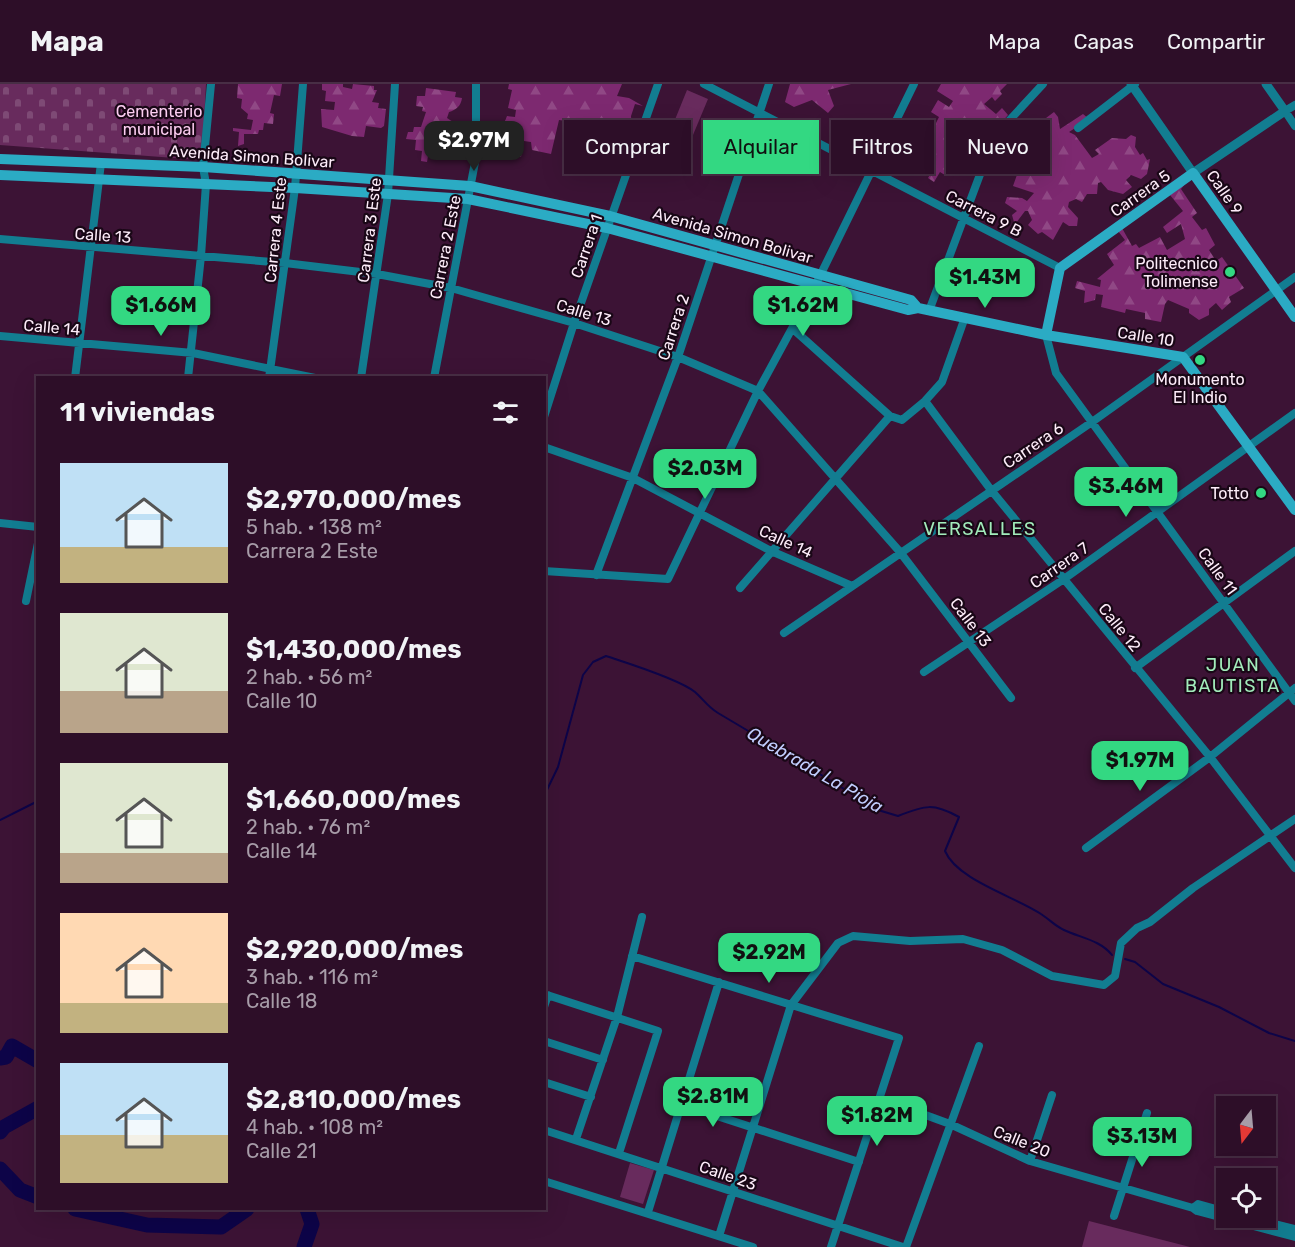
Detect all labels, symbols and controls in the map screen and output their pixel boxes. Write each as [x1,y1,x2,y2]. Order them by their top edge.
text: Mapa [30,25,104,58]
text: Mapa [988,29,1041,54]
text: Capas [1074,29,1134,54]
text: Compartir [1167,29,1265,54]
park label: Cementerio municipal [116,102,202,139]
chip: Comprar [564,120,691,174]
chip: Alquilar [703,120,819,174]
chip: Filtros [831,120,934,174]
chip: Nuevo [946,120,1050,174]
pin: $2.97M [425,121,523,172]
text: $2.97M [438,128,510,152]
street label: Avenida Simon Bolivar [169,141,335,172]
street label: Carrera 5 [1107,166,1174,221]
street label: Calle 9 [1203,167,1247,218]
street label: Carrera 4 Este [261,176,290,284]
street label: Carrera 3 Este [354,176,385,284]
street label: Carrera 9 B [942,186,1025,241]
street label: Carrera 2 Este [426,193,465,301]
street label: Avenida Simon Bolivar [651,204,815,267]
street label: Carrera 1 [567,212,606,280]
street label: Calle 13 [74,224,132,247]
place label: Politecnico Tolimense [1135,254,1218,291]
pin: $1.43M [936,258,1034,309]
text: $1.43M [949,265,1021,289]
marker: Politecnico Tolimense [1223,265,1237,279]
pin: $1.66M [112,286,210,337]
pin: $1.62M [754,286,852,337]
street label: Carrera 2 [654,292,693,363]
text: $1.66M [125,293,197,317]
text: $1.62M [767,293,839,317]
street label: Calle 13 [554,295,614,330]
street label: Calle 14 [23,316,81,339]
street label: Calle 10 [1116,323,1176,350]
marker: Monumento El Indio [1193,353,1207,367]
place label: Monumento El Indio [1155,370,1245,407]
icon: filters [489,396,522,429]
text: 11 viviendas [60,397,215,428]
street label: Carrera 6 [999,418,1067,473]
pin: $2.03M [656,449,754,500]
text: $2.03M [667,456,743,480]
pin: $3.46M [1077,467,1175,518]
text: $3.46M [1088,474,1164,498]
text: $2,970,000/mes [246,484,461,515]
place label: Totto [1210,484,1249,503]
marker: Totto [1254,486,1268,500]
icon: home [108,487,180,559]
text: 5 hab. · 138 m² [246,515,382,539]
district label: VERSALLES [923,518,1037,540]
street label: Calle 14 [756,521,816,562]
street label: Carrera 7 [1026,538,1092,593]
text: Carrera 2 Este [246,539,378,563]
street label: Calle 11 [1194,544,1241,599]
street label: Calle 13 [946,594,995,651]
street label: Calle 12 [1094,599,1145,655]
text: $1,430,000/mes [246,634,462,665]
icon: home [108,637,180,709]
district label: JUAN BAUTISTA [1185,654,1281,697]
text: 2 hab. · 56 m² [246,665,372,689]
text: Calle 10 [246,689,317,713]
water label: Quebrada La Pioja [743,722,887,818]
pin: $1.97M [1091,741,1189,792]
text: $1.97M [1105,748,1175,772]
text: $1,660,000/mes [246,784,461,815]
icon: home [108,787,180,859]
text: 2 hab. · 76 m² [246,815,370,839]
text: Calle 14 [246,839,317,863]
pin: $2.92M [720,933,818,984]
text: $2,920,000/mes [246,934,463,965]
icon: home [108,937,180,1009]
text: $2.92M [732,940,806,964]
text: 3 hab. · 116 m² [246,965,378,989]
text: Calle 18 [246,989,317,1013]
pin: $2.81M [664,1077,762,1128]
text: $2,810,000/mes [246,1084,461,1115]
text: $2.81M [677,1084,749,1108]
icon: home [108,1087,180,1159]
pin: $1.82M [828,1096,926,1147]
north arrow [1216,1096,1276,1156]
map controls [1216,1096,1276,1228]
text: $1.82M [841,1103,913,1127]
text: 4 hab. · 108 m² [246,1115,383,1139]
pin: $3.13M [1093,1117,1191,1168]
street label: Calle 20 [991,1121,1053,1161]
text: $3.13M [1107,1124,1177,1148]
text: Calle 21 [246,1139,316,1163]
street label: Calle 23 [697,1157,759,1194]
button: locate [1216,1168,1276,1228]

